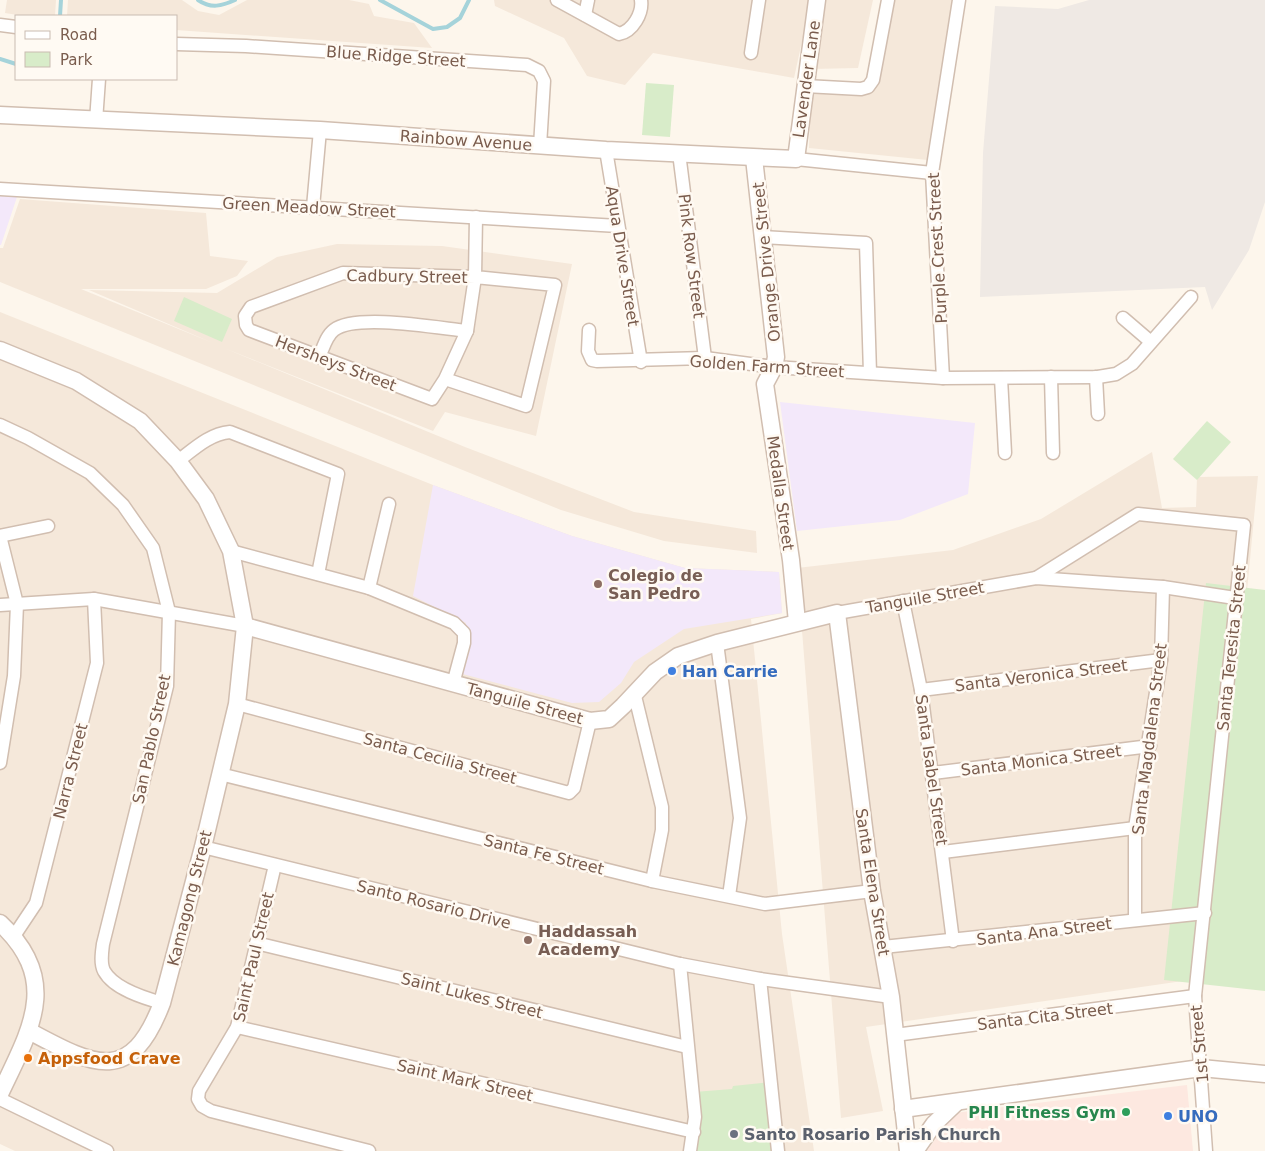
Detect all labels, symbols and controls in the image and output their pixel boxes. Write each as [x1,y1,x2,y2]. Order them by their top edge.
legend [15,15,178,80]
street label: Lavender Lane [789,19,824,139]
text: Road [60,26,98,44]
street label: Blue Ridge Street [326,42,466,71]
text: Park [60,51,93,69]
street label: Rainbow Avenue [399,126,533,155]
street label: Purple Crest Street [924,172,951,324]
street label: Orange Drive Street [749,181,784,343]
street label: Aqua Drive Street [602,184,643,328]
street label: Green Meadow Street [222,193,396,222]
street label: Pink Row Street [674,193,709,319]
street label: Cadbury Street [346,266,468,287]
street label: Hersheys Street [273,332,399,395]
street label: Golden Farm Street [689,352,845,381]
street label: Medalla Street [763,434,798,552]
street label: Santa Teresita Street [1213,564,1250,732]
place label: Colegio de San Pedro [608,566,703,603]
marker: Colegio de San Pedro [592,578,604,590]
street label: Tanguile Street [863,578,986,617]
street label: Santa Magdalena Street [1128,642,1171,836]
street label: Santa Veronica Street [954,655,1128,696]
place label: Han Carrie [682,662,778,681]
marker: Han Carrie [666,665,678,677]
street label: San Pablo Street [128,673,175,806]
street label: Tanguile Street [464,679,585,728]
street label: Santa Isabel Street [912,693,952,847]
street label: Narra Street [49,721,92,821]
street label: Santa Cecilia Street [361,729,519,788]
street label: Santa Monica Street [960,741,1122,780]
street label: Santa Elena Street [851,807,894,957]
street label: Kamagong Street [163,828,216,968]
street label: Santa Fe Street [482,830,606,879]
street label: Santo Rosario Drive [355,876,513,933]
street label: Saint Paul Street [229,890,278,1024]
street label: Santa Ana Street [975,914,1113,949]
place label: Haddassah Academy [538,922,637,959]
marker: Haddassah Academy [522,934,534,946]
street label: Saint Lukes Street [399,969,545,1022]
street label: Santa Cita Street [976,999,1114,1034]
street label: 1st Street [1187,1004,1212,1084]
place label: Appsfood Crave [38,1049,181,1068]
marker: Appsfood Crave [22,1052,34,1064]
street label: Saint Mark Street [395,1056,535,1105]
place label: PHI Fitness Gym [968,1103,1116,1122]
marker: PHI Fitness Gym [1120,1106,1132,1118]
place label: UNO [1178,1107,1218,1126]
marker: UNO [1162,1110,1174,1122]
place label: Santo Rosario Parish Church [744,1125,1001,1144]
marker: Santo Rosario Parish Church [728,1128,740,1140]

